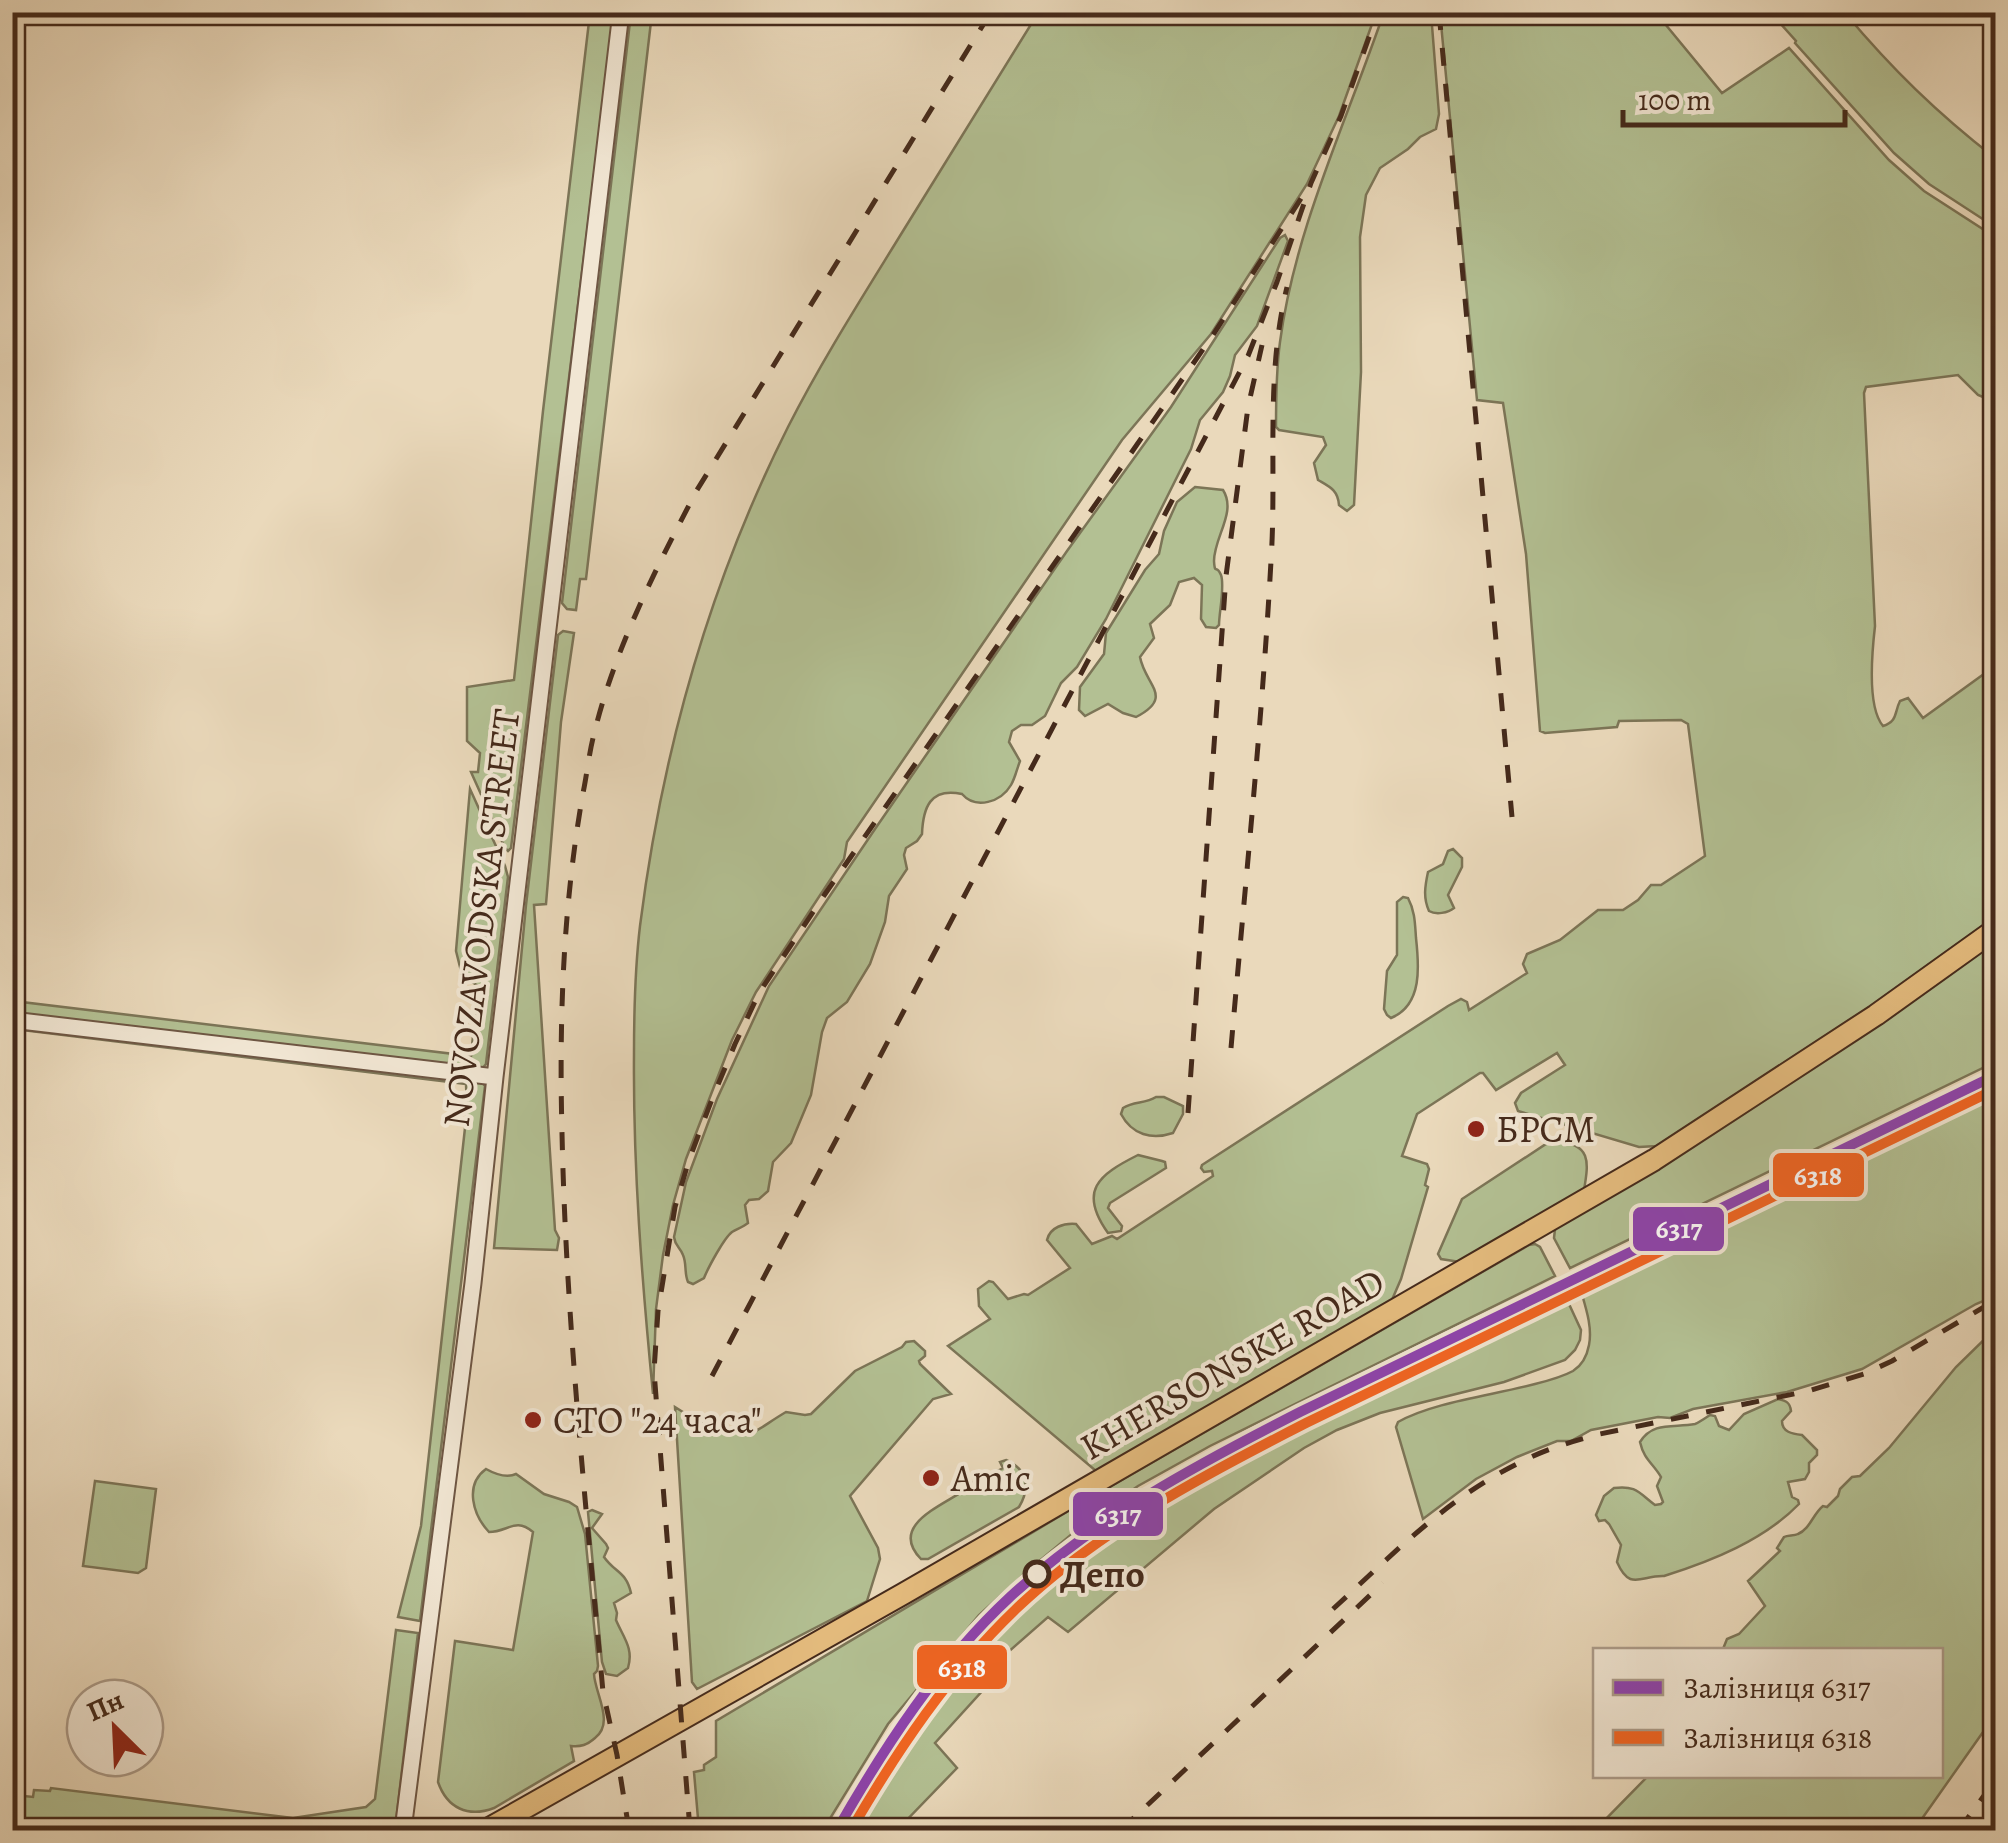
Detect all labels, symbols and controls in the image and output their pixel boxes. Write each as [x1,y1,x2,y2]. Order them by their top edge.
scale bar [1623,65,1846,127]
text: 100 m [1638,80,1711,120]
street label: NOVOZAVODSKA STREET [430,706,532,1130]
place label: БРСМ [1496,1103,1596,1155]
marker: БРСМ [1465,1118,1487,1140]
line badge: 6318 [1771,1151,1866,1199]
text: 6318 [1794,1157,1842,1195]
line badge: 6317 [1631,1205,1726,1253]
text: 6317 [1655,1210,1703,1248]
street label: KHERSONSKE ROAD [1070,1256,1394,1472]
place label: СТО "24 часа" [553,1394,762,1446]
marker: СТО "24 часа" [522,1409,544,1431]
place label: Amic [950,1452,1031,1504]
marker: Amic [920,1467,942,1489]
line badge: 6317 [1071,1490,1165,1538]
text: 6317 [1094,1496,1142,1534]
place label: Депо [1060,1548,1145,1600]
marker: Депо [1024,1561,1050,1587]
line badge: 6318 [915,1643,1009,1691]
legend [1593,1648,1943,1778]
text: 6318 [938,1649,986,1687]
text: Залізниця 6317 [1683,1668,1871,1708]
north arrow [65,1678,165,1778]
text: Пн [81,1681,130,1731]
text: Залізниця 6318 [1683,1718,1872,1758]

